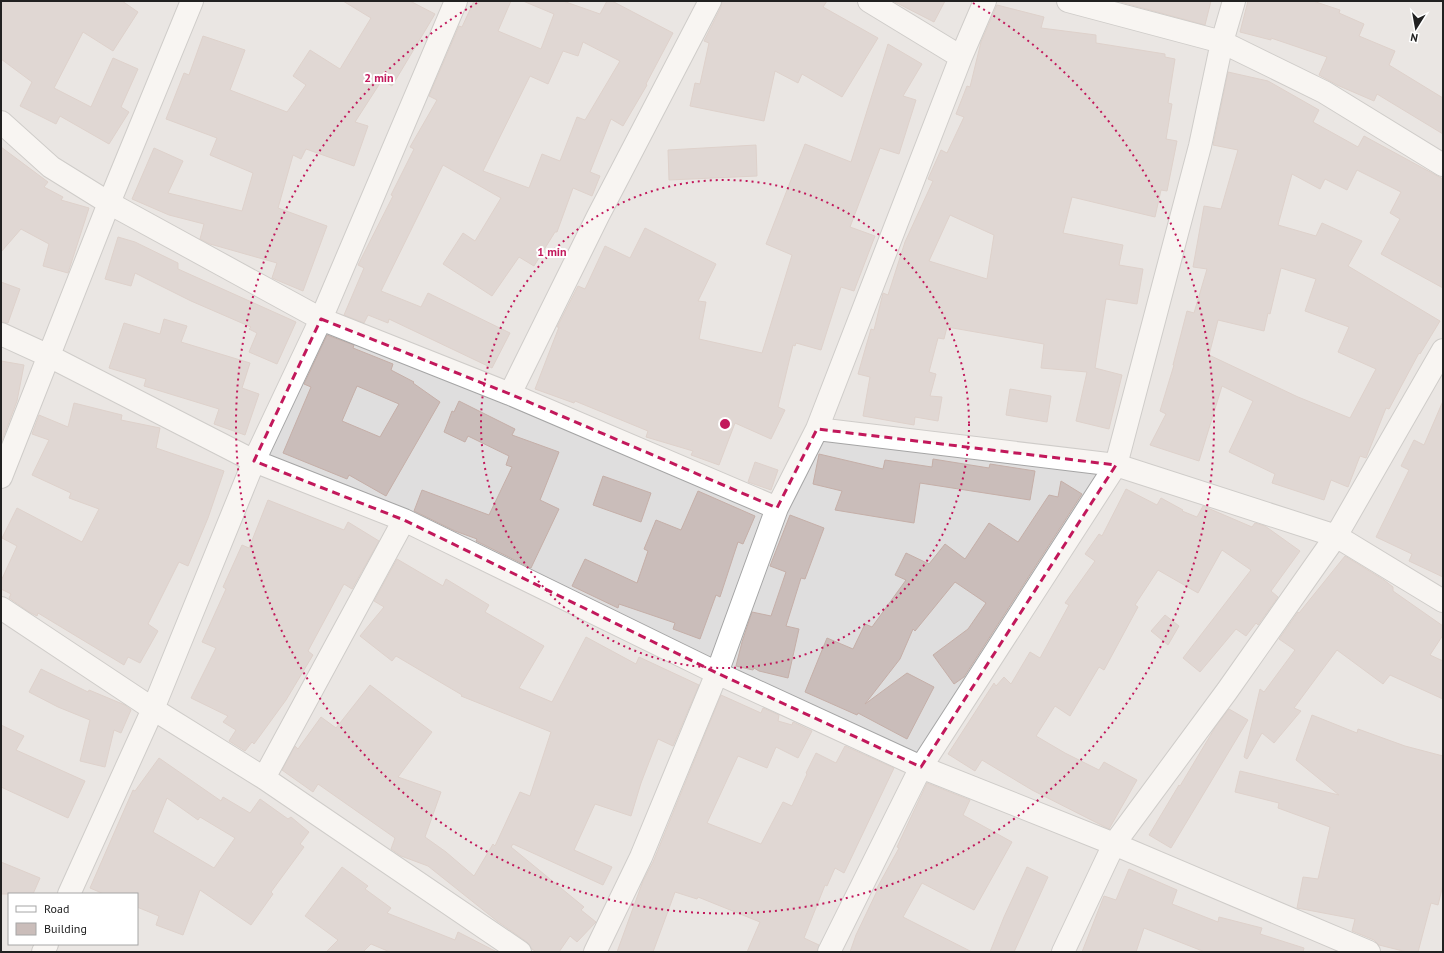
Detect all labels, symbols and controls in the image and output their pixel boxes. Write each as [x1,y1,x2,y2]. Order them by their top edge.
north arrow [1396,8,1436,48]
text: N [1409,30,1419,45]
text: 2 min [364,70,394,85]
text: 1 min [537,244,567,259]
centre of rings [718,417,732,431]
legend [8,893,138,945]
text: Road [44,901,69,916]
text: Building [44,921,87,936]

